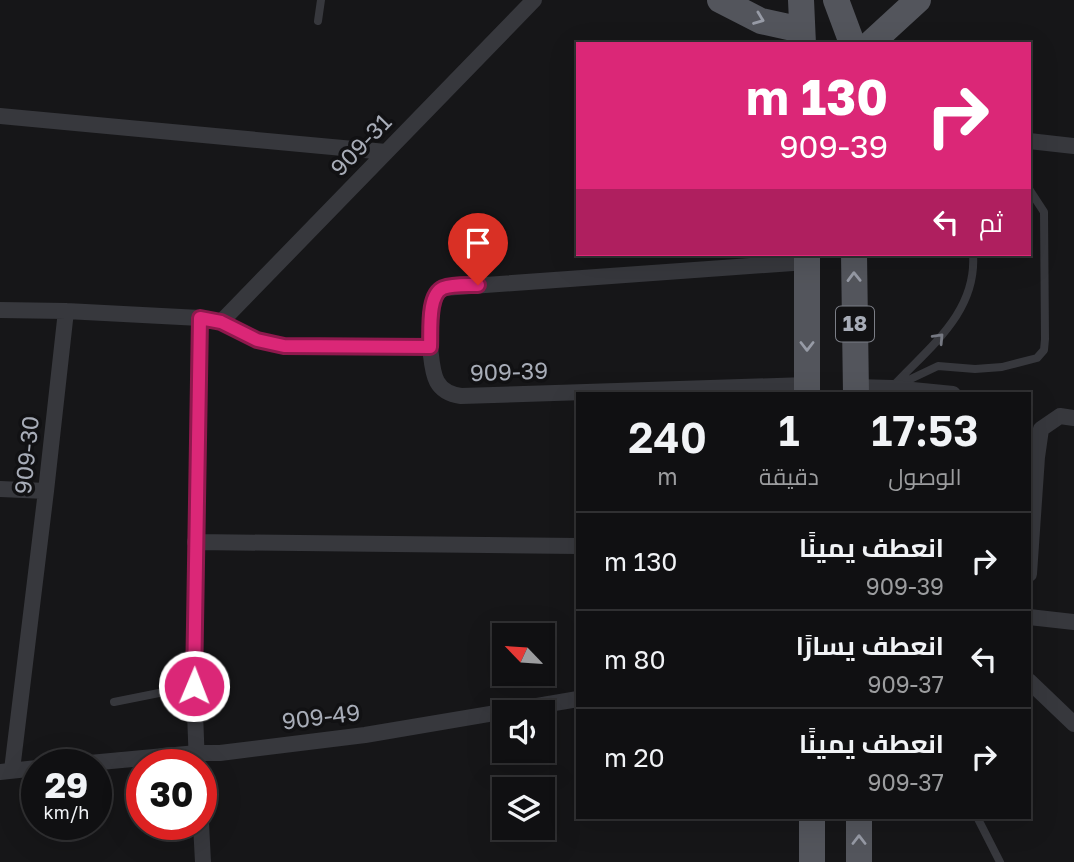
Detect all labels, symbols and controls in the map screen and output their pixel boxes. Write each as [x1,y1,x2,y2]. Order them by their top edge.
one-way arrow [753,11,765,25]
text: 130 m [746,67,888,126]
icon: right [912,70,1003,161]
street label: 909-31 [324,107,397,181]
text: 909-39 [779,127,888,165]
icon: left [927,203,965,241]
text: ثم [979,207,1003,238]
pin [448,213,508,285]
icon: arrive [459,224,497,262]
one-way arrow [847,271,862,282]
road number: 18 [836,306,874,342]
one-way arrow [930,333,943,346]
one-way arrow [799,342,815,352]
street label: 909-39 [469,356,549,386]
text: 1 [778,405,800,455]
text: 17:53 [871,405,979,455]
text: 240 [628,412,707,462]
street label: 909-30 [8,414,44,495]
text: m [657,462,678,490]
text: دقيقة [759,462,819,490]
text: الوصول [888,462,962,490]
text: انعطف يمينًا [799,532,944,563]
icon: right [965,542,1003,580]
text: 130 m [604,546,677,577]
text: 909-39 [866,572,944,600]
north arrow [492,623,555,686]
map controls [492,623,555,840]
text: انعطف يسارًا [796,630,944,661]
icon: left [965,640,1003,678]
text: 80 m [604,644,666,675]
position arrow [157,649,231,723]
text: 909-37 [868,670,944,698]
street label: 909-49 [280,697,362,735]
button: sound [492,700,555,763]
text: انعطف يمينًا [799,728,944,759]
icon: right [965,738,1003,776]
text: 20 m [604,742,665,773]
speed limit sign: 30 [126,749,217,840]
text: 29 [45,764,88,806]
text: 909-37 [868,768,944,796]
button: layers [492,777,555,840]
text: km/h [44,801,89,823]
one-way arrow [851,834,867,844]

